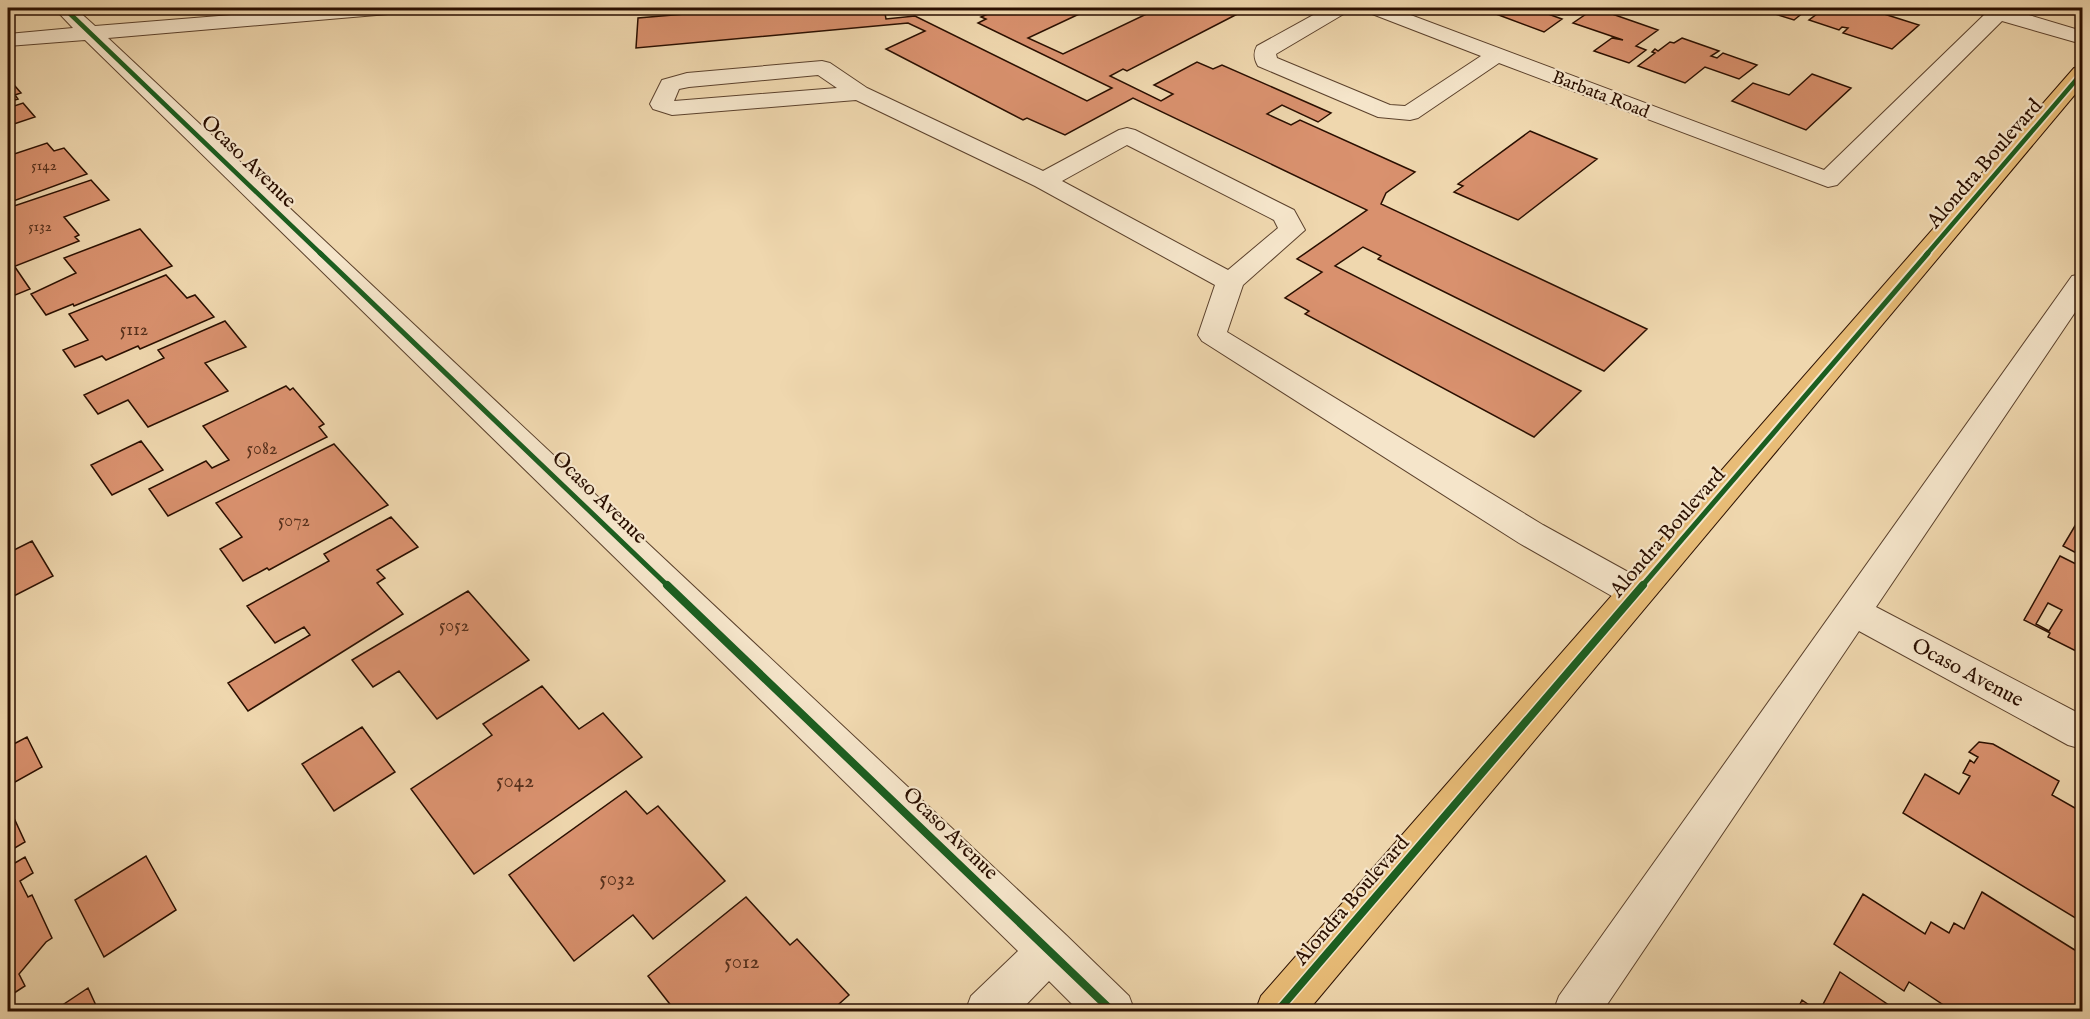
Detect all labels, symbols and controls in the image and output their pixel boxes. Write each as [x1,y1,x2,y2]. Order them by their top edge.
street label: Barbata Road [1549,66,1653,125]
street label: Alondra Boulevard [1921,93,2049,235]
street label: Ocaso Avenue [194,110,302,215]
house number: 5142 [31,156,57,175]
house number: 5132 [28,217,52,236]
house number: 5112 [120,319,148,342]
house number: 5082 [247,438,277,461]
street label: Ocaso Avenue [545,446,653,551]
street label: Alondra Boulevard [1604,462,1732,604]
house number: 5072 [278,510,310,533]
house number: 5052 [439,615,469,638]
street label: Ocaso Avenue [1907,633,2028,714]
house number: 5042 [496,768,534,795]
street label: Ocaso Avenue [896,782,1004,887]
street label: Alondra Boulevard [1288,830,1416,972]
house number: 5032 [599,866,635,893]
house number: 5012 [724,949,760,976]

